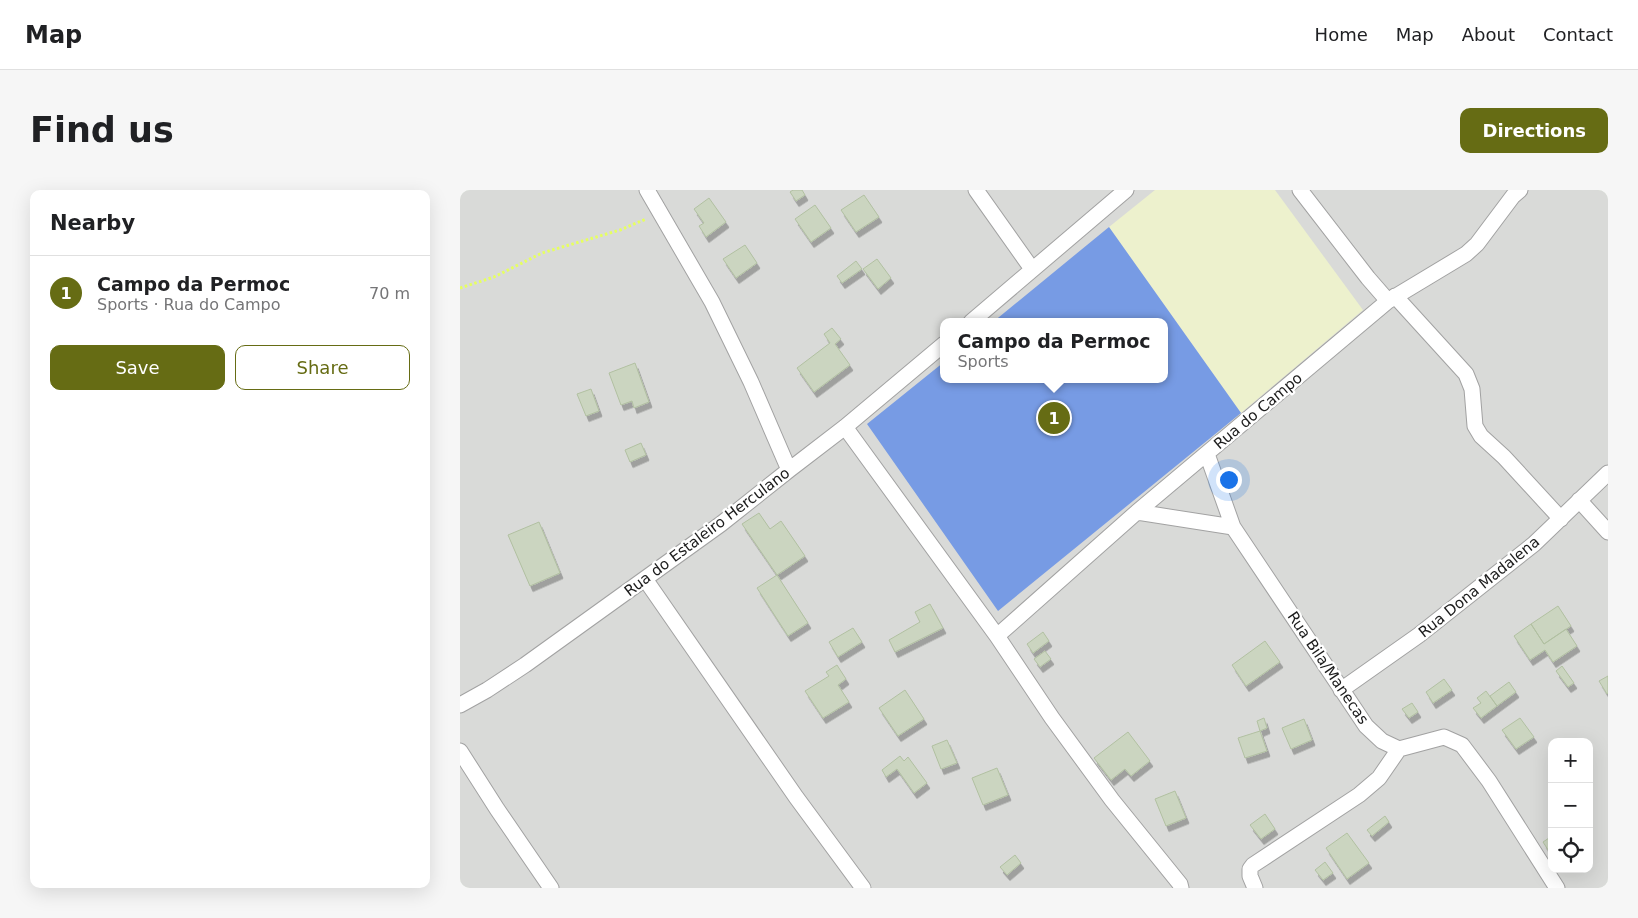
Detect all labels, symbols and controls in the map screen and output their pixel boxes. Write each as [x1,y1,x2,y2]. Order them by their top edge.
text: Map [25,21,82,49]
text: Home [1315,24,1368,45]
text: Map [1396,24,1434,45]
text: About [1462,24,1515,45]
text: Contact [1543,24,1613,45]
button: Directions [1460,108,1608,153]
text: Find us [30,110,174,150]
text: Nearby [50,211,135,235]
text: Campo da Permoc [97,273,290,295]
text: 1 [60,284,72,303]
text: 70 m [369,284,410,303]
text: Sports · Rua do Campo [97,295,281,314]
popup [940,318,1168,383]
text: Campo da Permoc [957,330,1151,352]
button: Save [50,345,225,390]
button: Share [235,345,410,390]
text: Sports [957,352,1009,371]
street label: Rua do Campo [1210,369,1306,453]
pin: 1 [1038,399,1070,437]
street label: Rua do Estaleiro Herculano [621,464,793,600]
your location [1216,467,1242,493]
street label: Rua Dona Madalena [1415,533,1543,641]
street label: Rua Bila/Manecas [1284,608,1373,728]
map controls [1548,738,1593,873]
button: + [1548,738,1593,783]
button: − [1548,783,1593,828]
button: locate [1548,828,1593,873]

